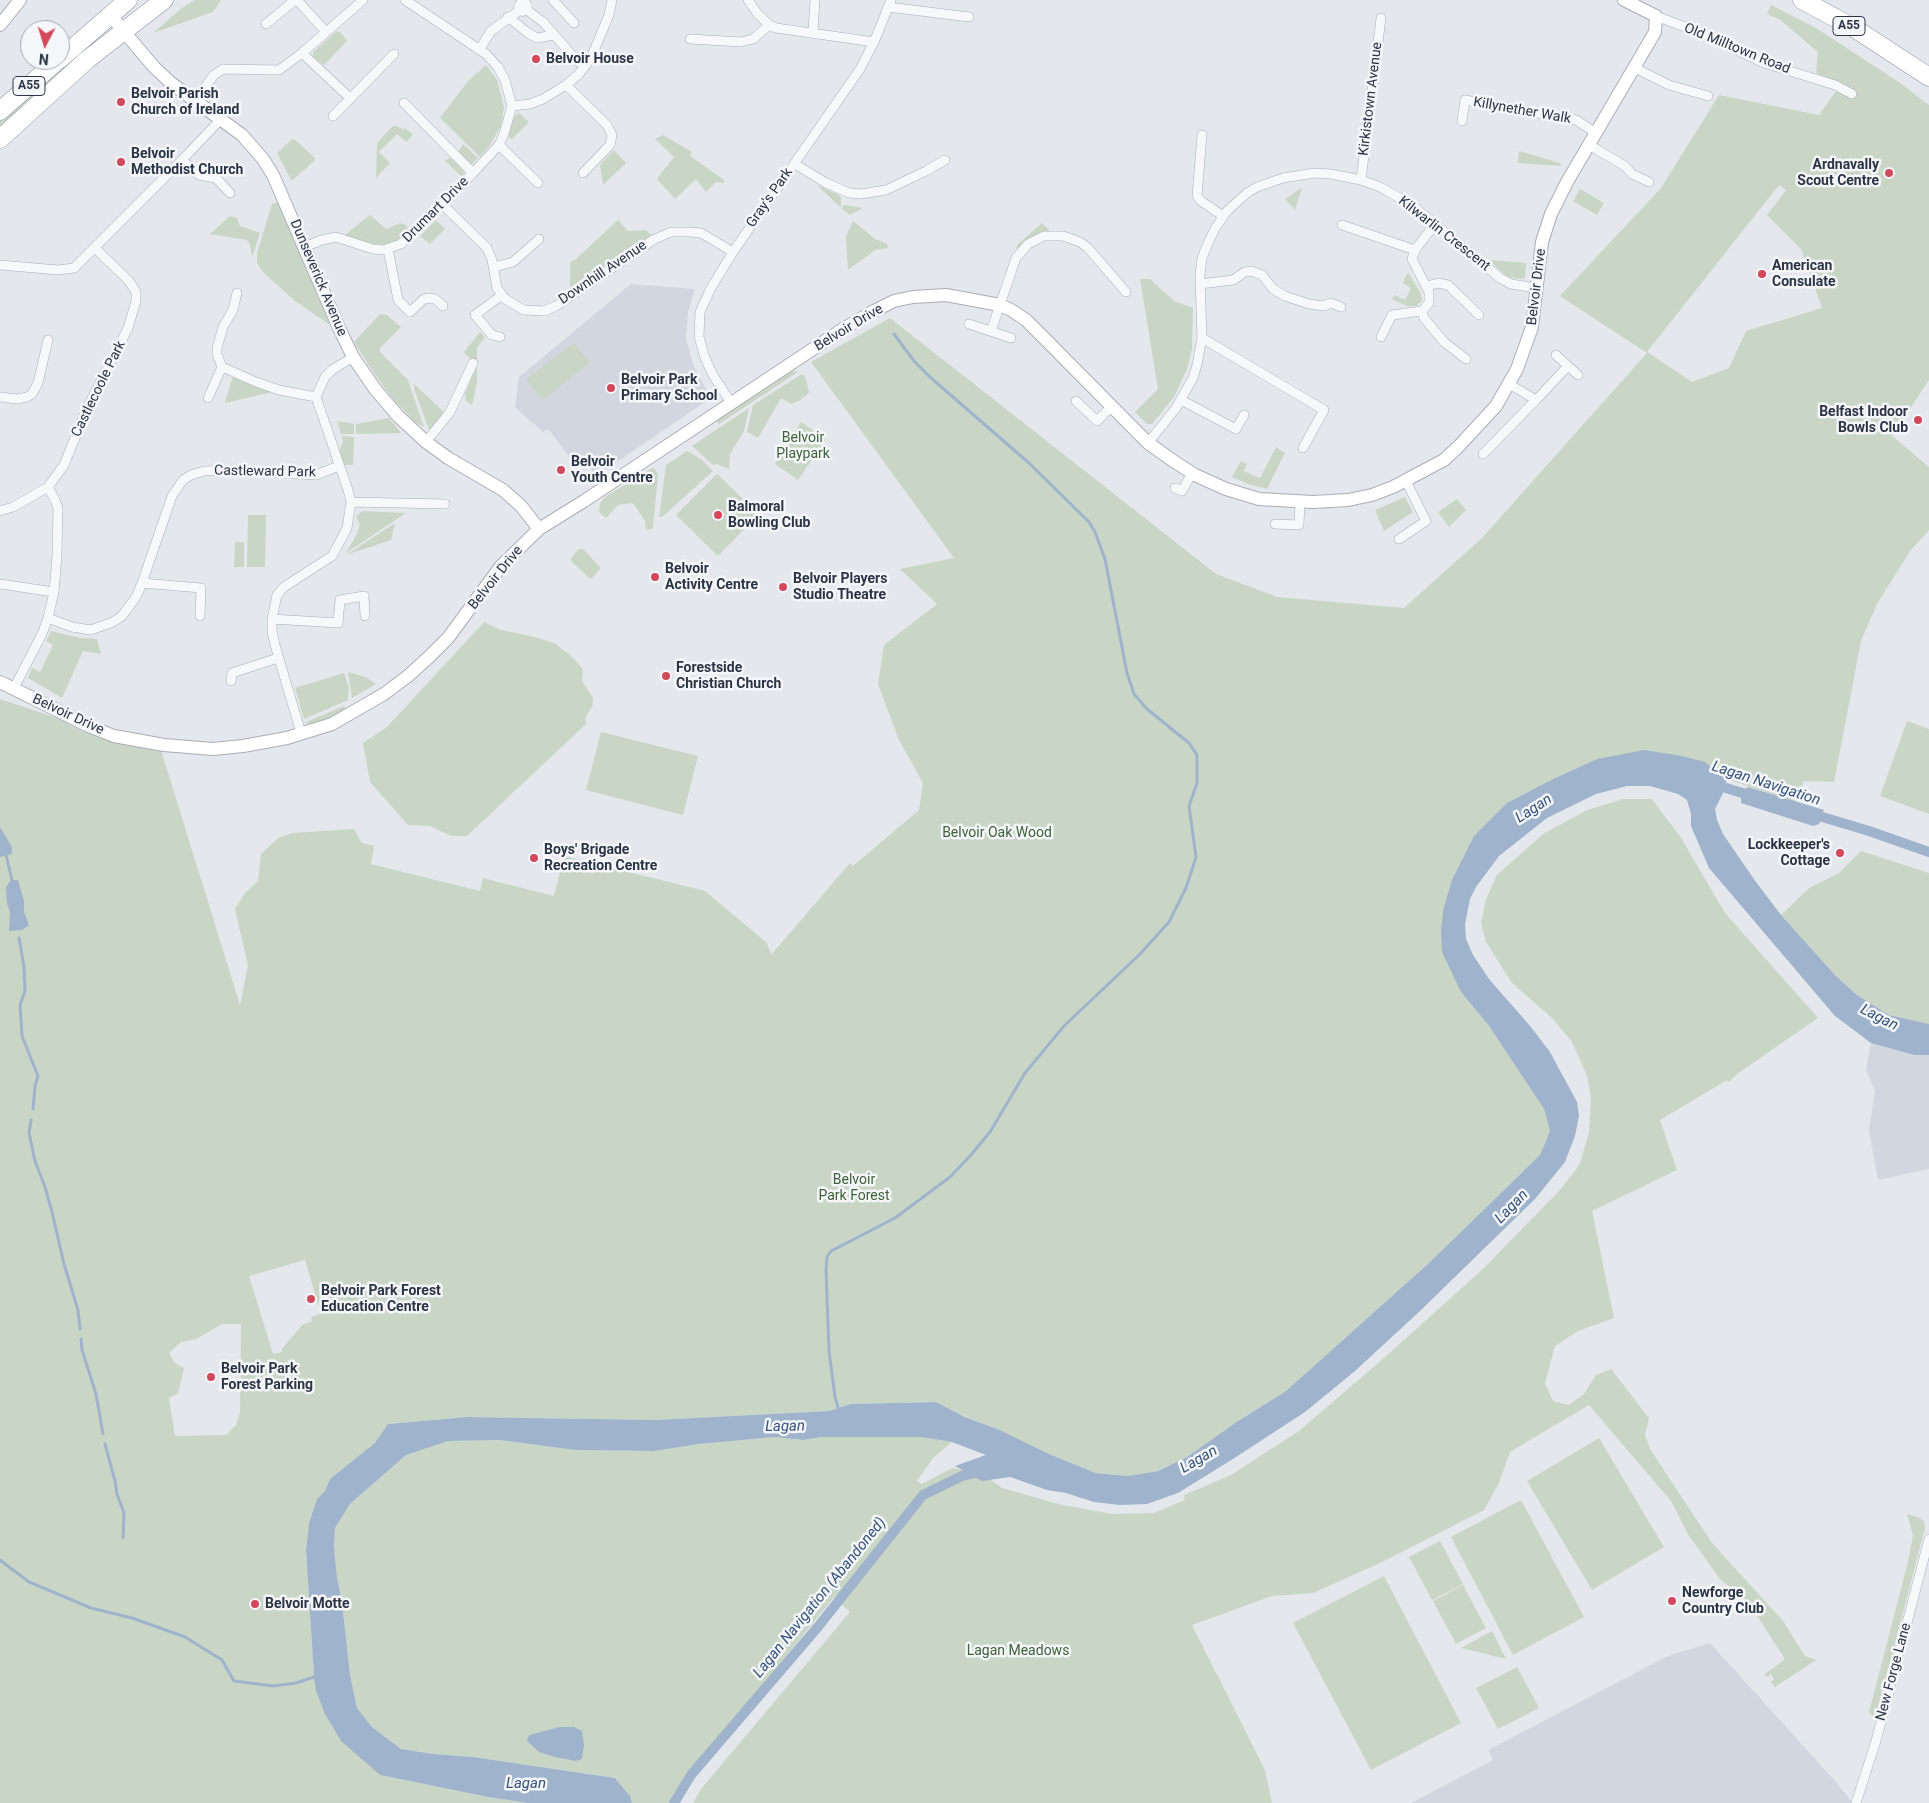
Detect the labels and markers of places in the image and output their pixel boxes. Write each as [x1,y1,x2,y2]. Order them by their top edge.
place label: Belvoir House [546,51,634,67]
marker: Belvoir House [530,53,542,65]
place label: Belvoir Parish Church of Ireland [131,86,239,118]
marker: Belvoir Parish Church of Ireland [115,96,127,108]
place label: Belvoir Methodist Church [131,146,243,178]
marker: Belvoir Methodist Church [115,156,127,168]
place label: Ardnavally Scout Centre [1797,157,1879,190]
marker: Ardnavally Scout Centre [1883,167,1895,179]
place label: American Consulate [1772,258,1835,290]
marker: American Consulate [1756,268,1768,280]
place label: Belvoir Park Primary School [621,372,718,404]
marker: Belvoir Park Primary School [605,382,617,394]
place label: Belfast Indoor Bowls Club [1819,404,1908,437]
marker: Belfast Indoor Bowls Club [1912,414,1924,426]
place label: Belvoir Youth Centre [571,454,653,487]
marker: Belvoir Youth Centre [555,464,567,476]
place label: Balmoral Bowling Club [728,499,810,532]
marker: Balmoral Bowling Club [712,509,724,521]
place label: Belvoir Activity Centre [665,561,758,594]
marker: Belvoir Activity Centre [649,571,661,583]
place label: Belvoir Players Studio Theatre [793,571,887,604]
marker: Belvoir Players Studio Theatre [777,581,789,593]
place label: Forestside Christian Church [676,660,781,692]
marker: Forestside Christian Church [660,670,672,682]
place label: Lockkeeper's Cottage [1748,837,1830,870]
place label: Boys' Brigade Recreation Centre [544,842,657,874]
marker: Lockkeeper's Cottage [1834,847,1846,859]
marker: Boys' Brigade Recreation Centre [528,852,540,864]
place label: Belvoir Park Forest Education Centre [321,1283,441,1315]
marker: Belvoir Park Forest Education Centre [305,1293,317,1305]
place label: Belvoir Park Forest Parking [221,1361,313,1394]
marker: Belvoir Park Forest Parking [205,1371,217,1383]
place label: Newforge Country Club [1682,1585,1764,1618]
marker: Newforge Country Club [1666,1595,1678,1607]
place label: Belvoir Motte [265,1596,350,1612]
marker: Belvoir Motte [249,1598,261,1610]

